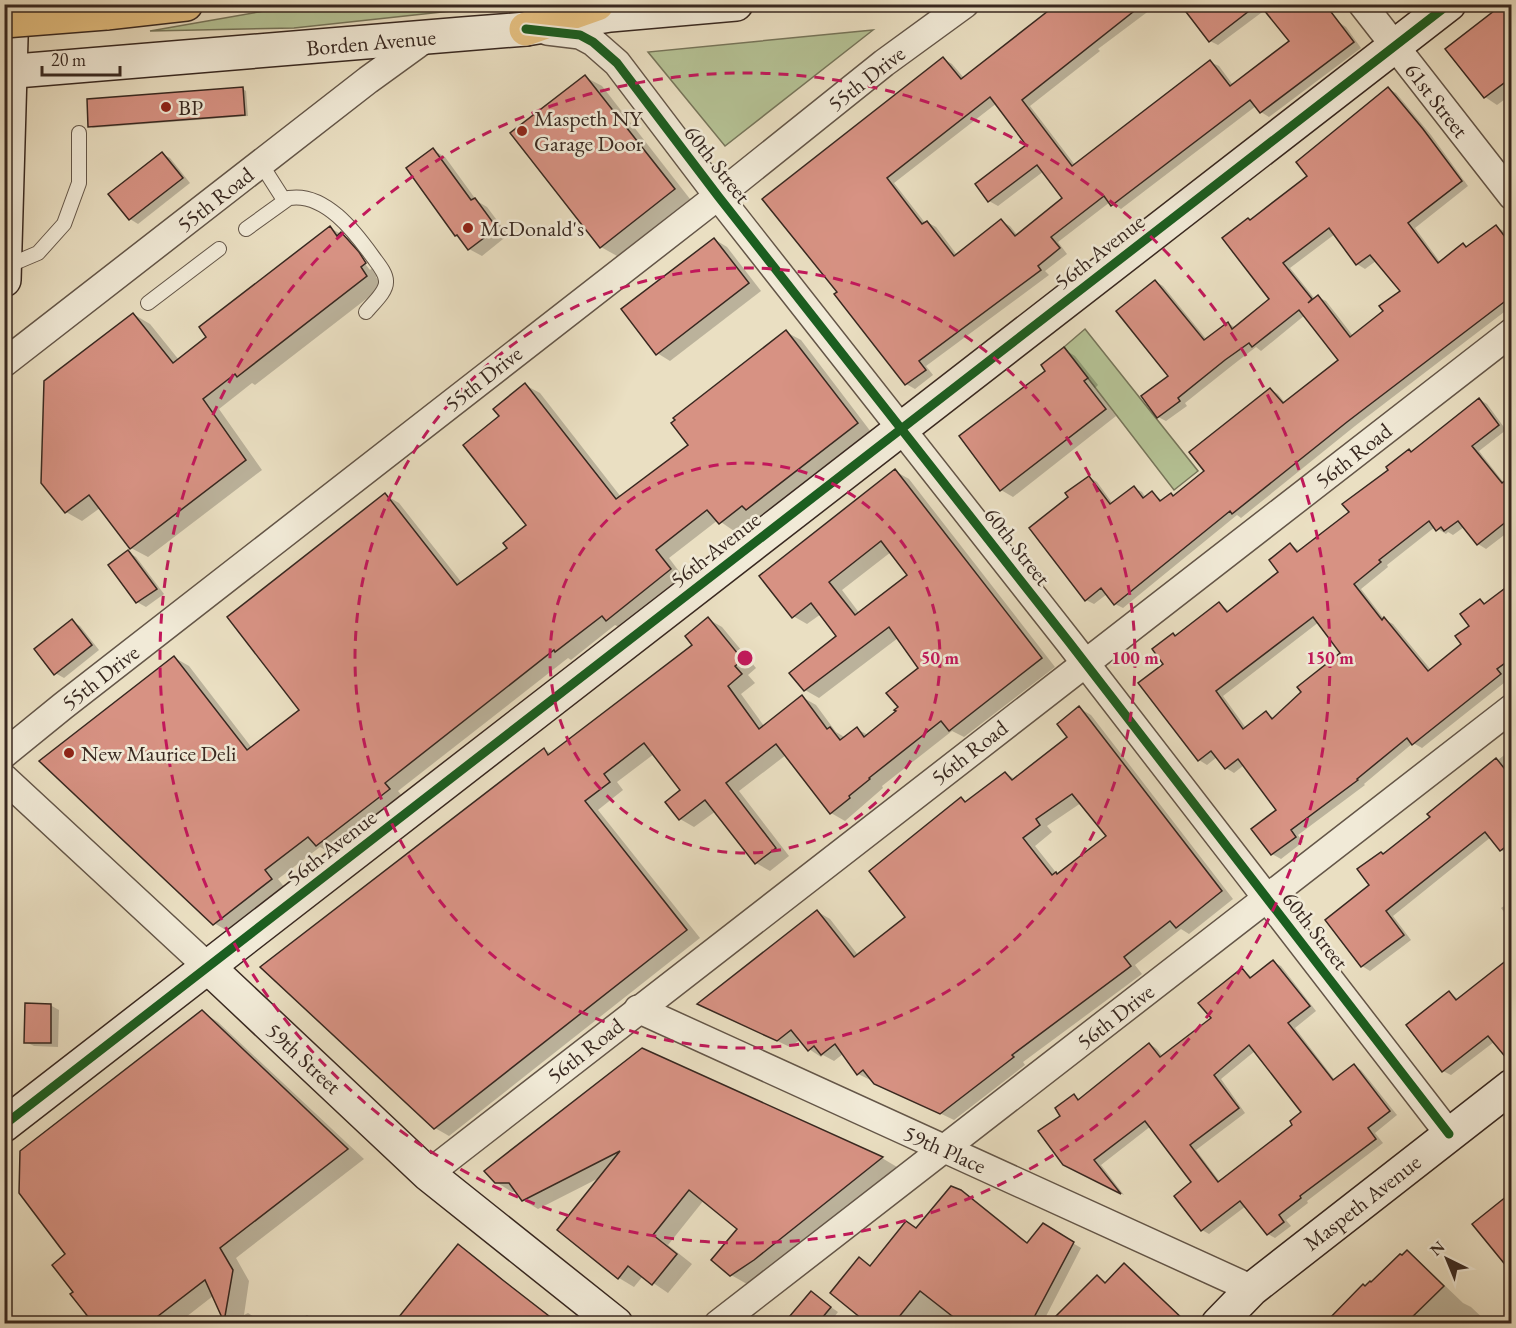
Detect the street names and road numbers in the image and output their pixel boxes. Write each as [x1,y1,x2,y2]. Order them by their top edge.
street label: Borden Avenue [305,22,437,63]
street label: 55th Drive [822,39,911,118]
street label: 61st Street [1398,57,1475,144]
street label: 60th Street [678,119,757,210]
street label: 55th Road [171,160,260,238]
street label: 56th Avenue [1048,207,1151,296]
street label: 55th Drive [439,339,528,418]
street label: 56th Road [1309,416,1398,494]
street label: 60th Street [978,501,1057,592]
street label: 56th Avenue [664,505,767,594]
street label: 55th Drive [56,638,145,717]
street label: 56th Road [925,713,1014,791]
street label: 56th Avenue [280,803,383,892]
street label: 60th Street [1276,885,1355,976]
street label: 56th Drive [1071,977,1160,1056]
street label: 56th Road [541,1011,630,1089]
street label: 59th Street [260,1016,347,1100]
street label: 59th Place [899,1119,991,1181]
street label: Maspeth Avenue [1298,1147,1427,1257]

